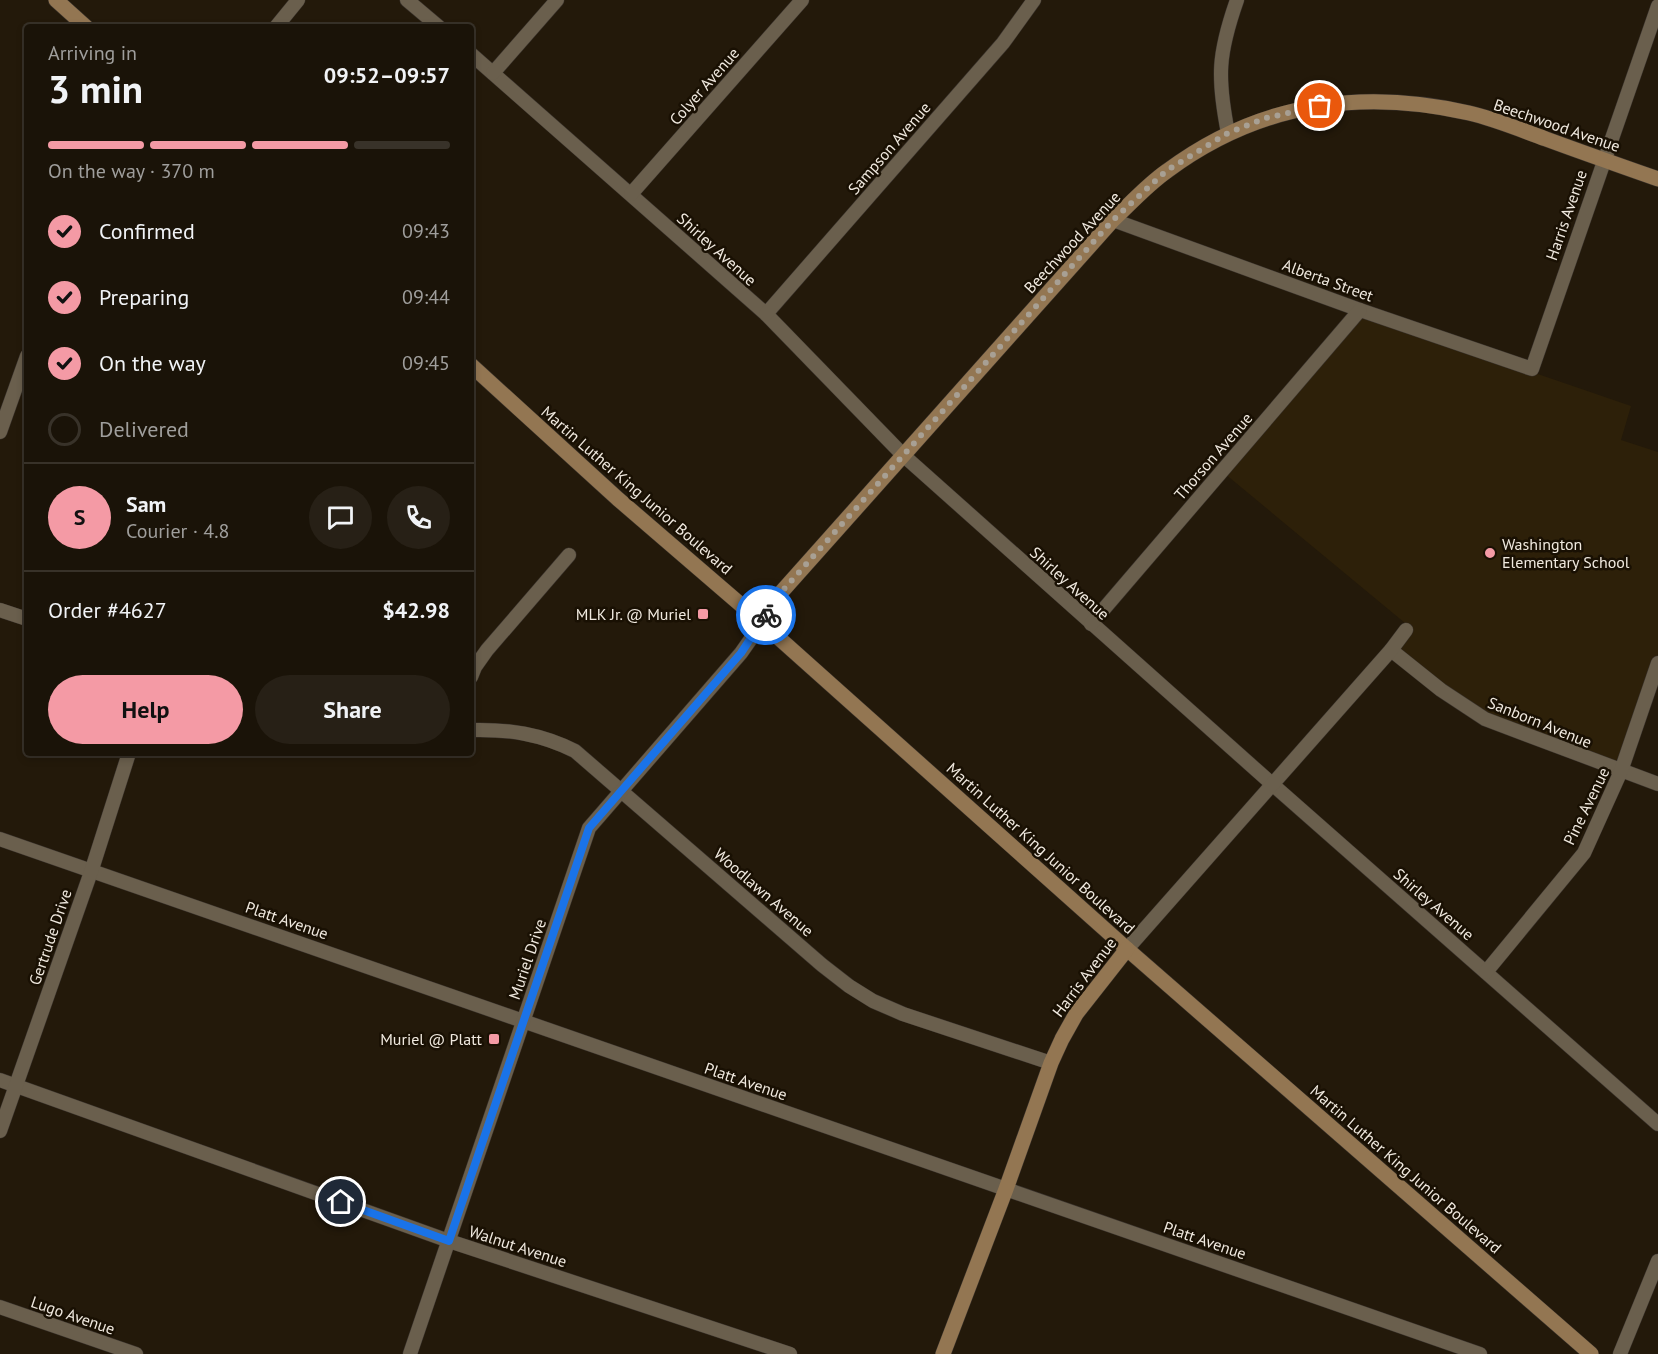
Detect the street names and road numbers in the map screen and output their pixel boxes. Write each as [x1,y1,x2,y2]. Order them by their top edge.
street label: Colyer Avenue [665,43,743,129]
street label: Beechwood Avenue [1491,94,1623,156]
street label: Sampson Avenue [843,98,935,198]
street label: Harris Avenue [1541,167,1591,263]
street label: Beechwood Avenue [1020,187,1124,297]
street label: Shirley Avenue [673,208,761,290]
street label: Alberta Street [1280,254,1377,306]
street label: Martin Luther King Junior Boulevard [537,401,737,579]
street label: Thorson Avenue [1170,408,1256,504]
street label: Shirley Avenue [1026,542,1114,624]
street label: Sanborn Avenue [1485,692,1595,752]
street label: Martin Luther King Junior Boulevard [943,758,1139,938]
street label: Pine Avenue [1559,764,1613,848]
street label: Woodlawn Avenue [710,843,818,941]
street label: Shirley Avenue [1390,864,1478,944]
street label: Gertrude Drive [24,886,76,988]
street label: Platt Avenue [243,897,331,943]
street label: Muriel Drive [504,916,550,1002]
street label: Harris Avenue [1048,933,1120,1021]
street label: Platt Avenue [702,1058,790,1104]
street label: Martin Luther King Junior Boulevard [1306,1080,1506,1258]
street label: Platt Avenue [1161,1217,1249,1263]
street label: Walnut Avenue [467,1221,569,1271]
street label: Lugo Avenue [28,1291,118,1339]

